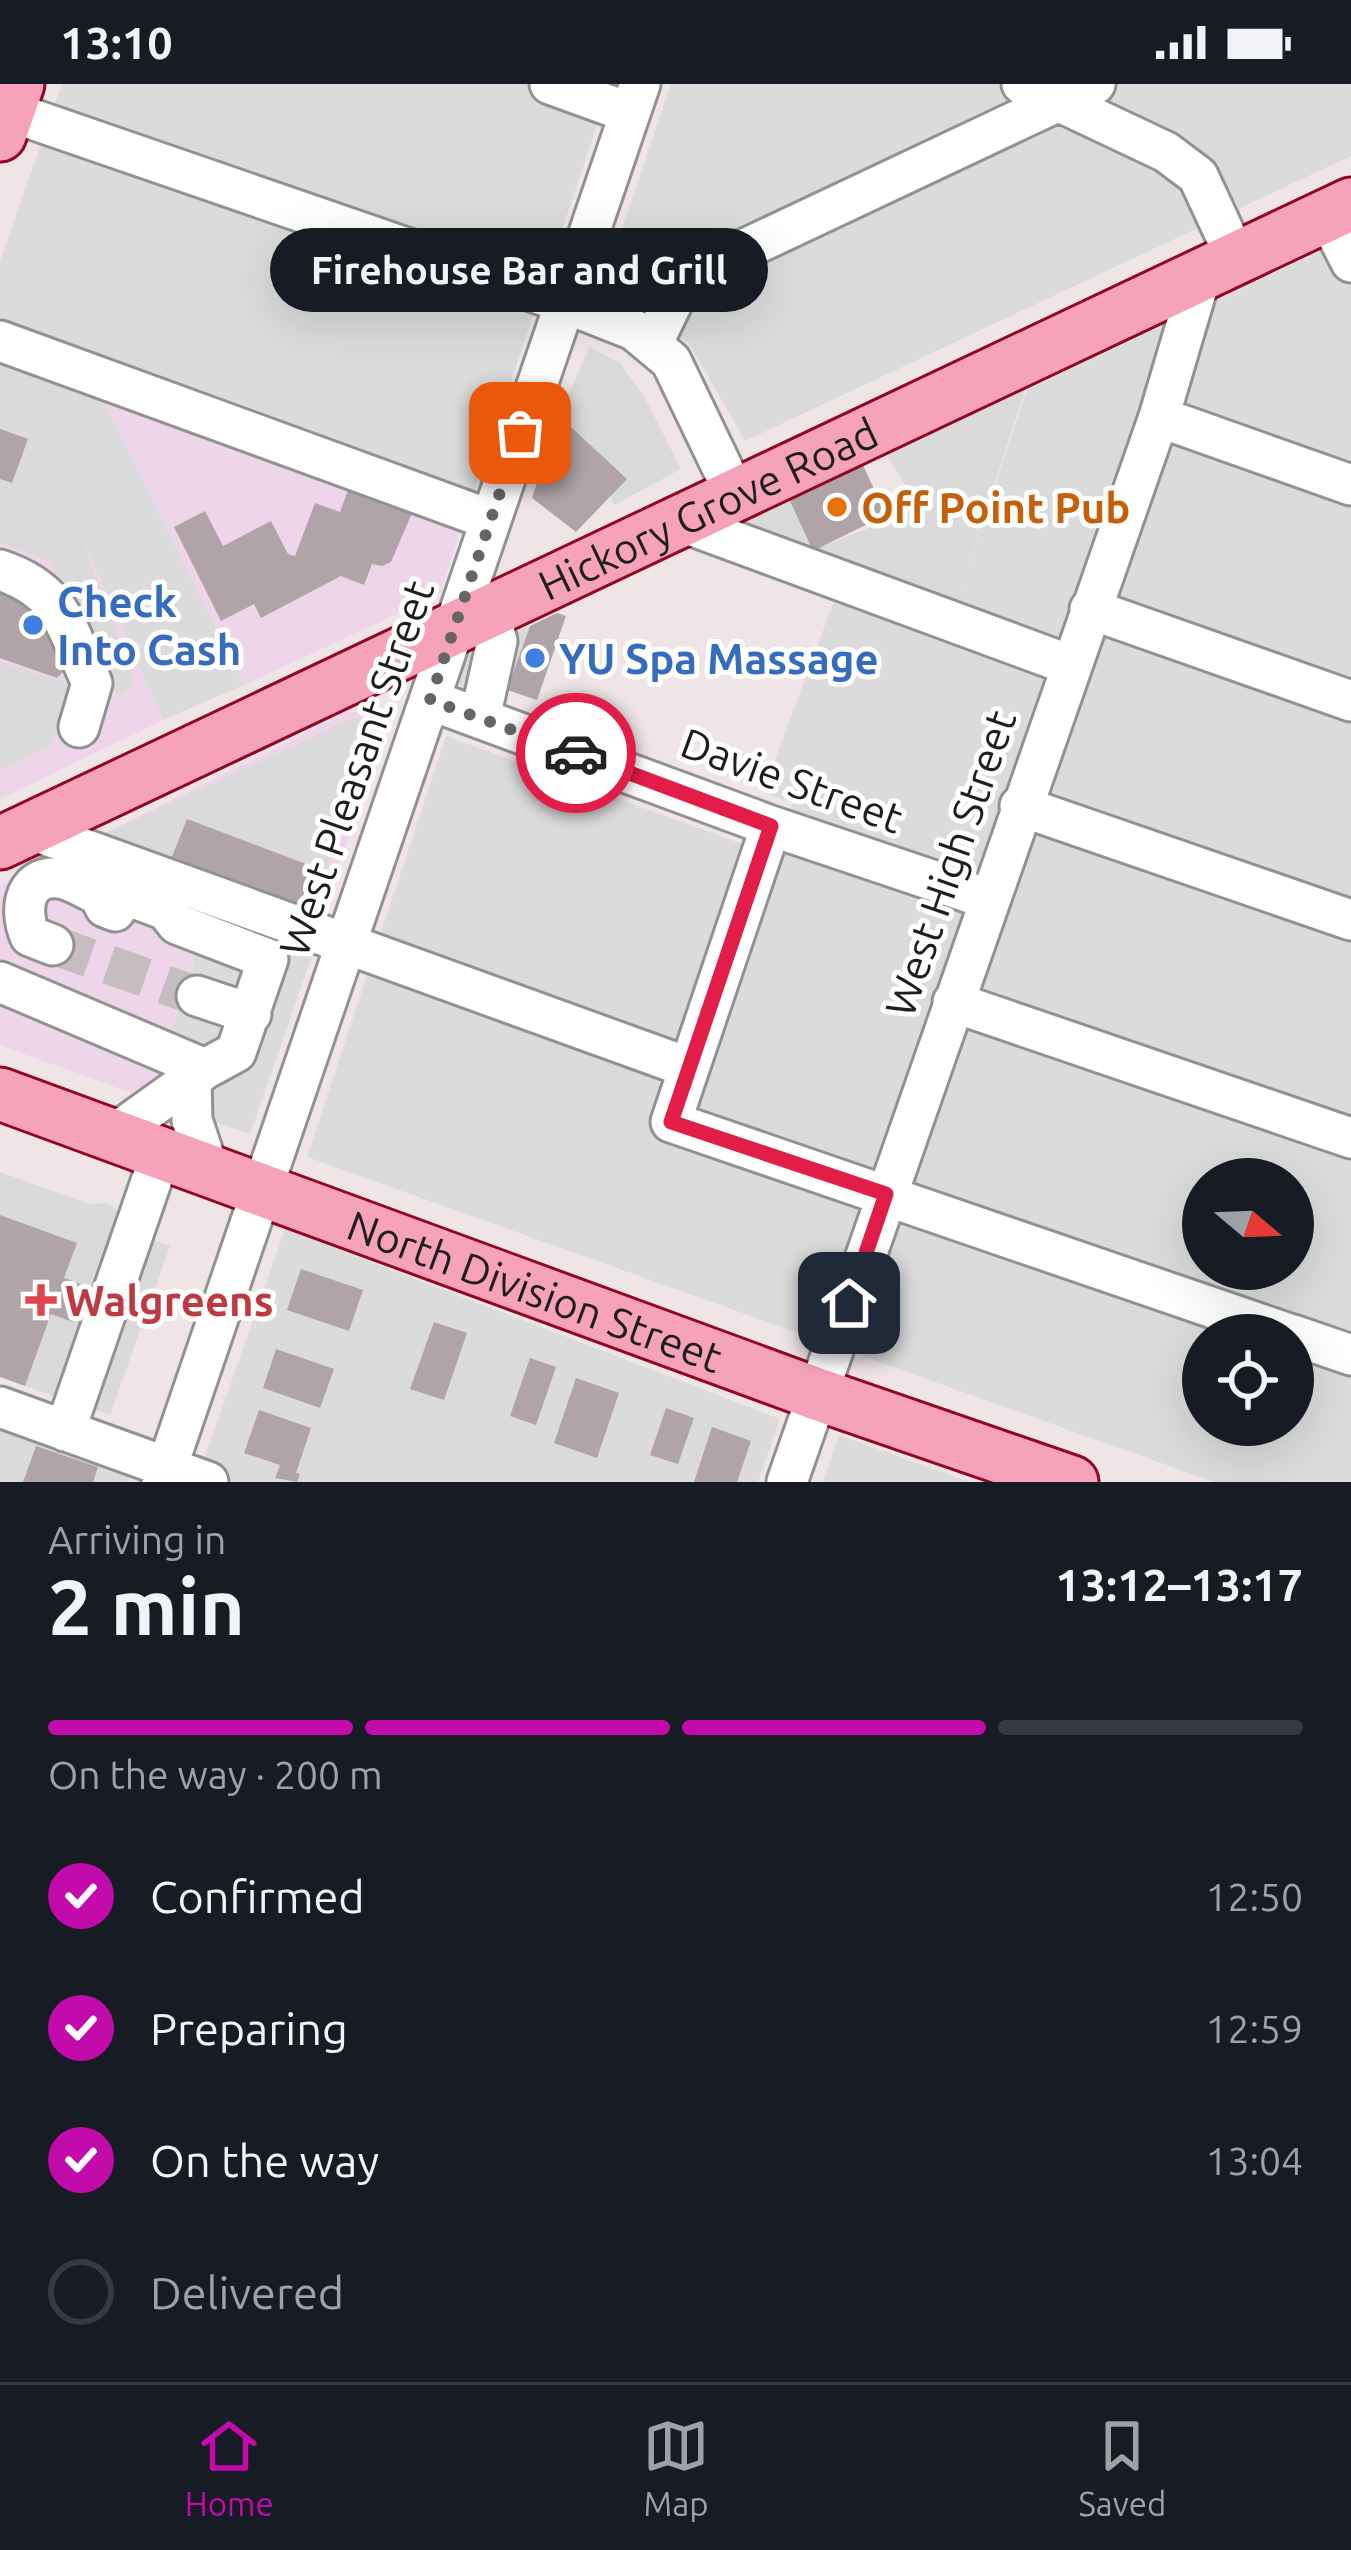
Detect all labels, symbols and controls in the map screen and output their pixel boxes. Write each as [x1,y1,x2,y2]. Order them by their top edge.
text: 13:10 [60,17,173,68]
callout: Firehouse Bar and Grill [271,229,769,313]
text: Firehouse Bar and Grill [311,248,727,291]
pin [469,382,571,484]
icon: bag [487,400,553,466]
street label: Hickory Grove Road [531,408,885,608]
place label: Off Point Pub [861,484,1131,531]
marker: Off Point Pub [824,494,850,520]
street label: West Pleasant Street [270,574,442,962]
place label: Check Into Cash [57,578,241,673]
marker: Check Into Cash [20,612,46,638]
place label: YU Spa Massage [559,635,879,682]
marker: YU Spa Massage [522,645,548,671]
courier [516,693,636,813]
street label: West High Street [876,704,1024,1022]
street label: Davie Street [675,718,909,842]
icon: car [543,720,609,786]
north arrow [1182,1158,1314,1290]
map controls [1182,1158,1314,1446]
street label: North Division Street [342,1200,729,1381]
pin [798,1252,900,1354]
icon: home [816,1270,882,1336]
place label: Walgreens [65,1277,273,1324]
marker: Walgreens [28,1287,54,1313]
button: locate [1182,1314,1314,1446]
text: Arriving in [48,1518,226,1561]
text: 13:12–13:17 [1055,1559,1303,1610]
text: 2 min [48,1562,245,1650]
text: On the way · 200 m [48,1753,383,1796]
icon: check [48,1863,114,1929]
text: Confirmed [150,1871,365,1922]
text: 12:50 [1205,1875,1303,1918]
icon: check [48,1995,114,2061]
text: Preparing [150,2003,348,2054]
text: 12:59 [1205,2007,1303,2050]
icon: check [48,2127,114,2193]
text: On the way [150,2135,379,2186]
text: 13:04 [1205,2139,1303,2182]
text: Delivered [150,2267,344,2318]
tab: Home [185,2413,274,2522]
tab: Map [643,2413,709,2522]
tab: Saved [1078,2413,1166,2522]

